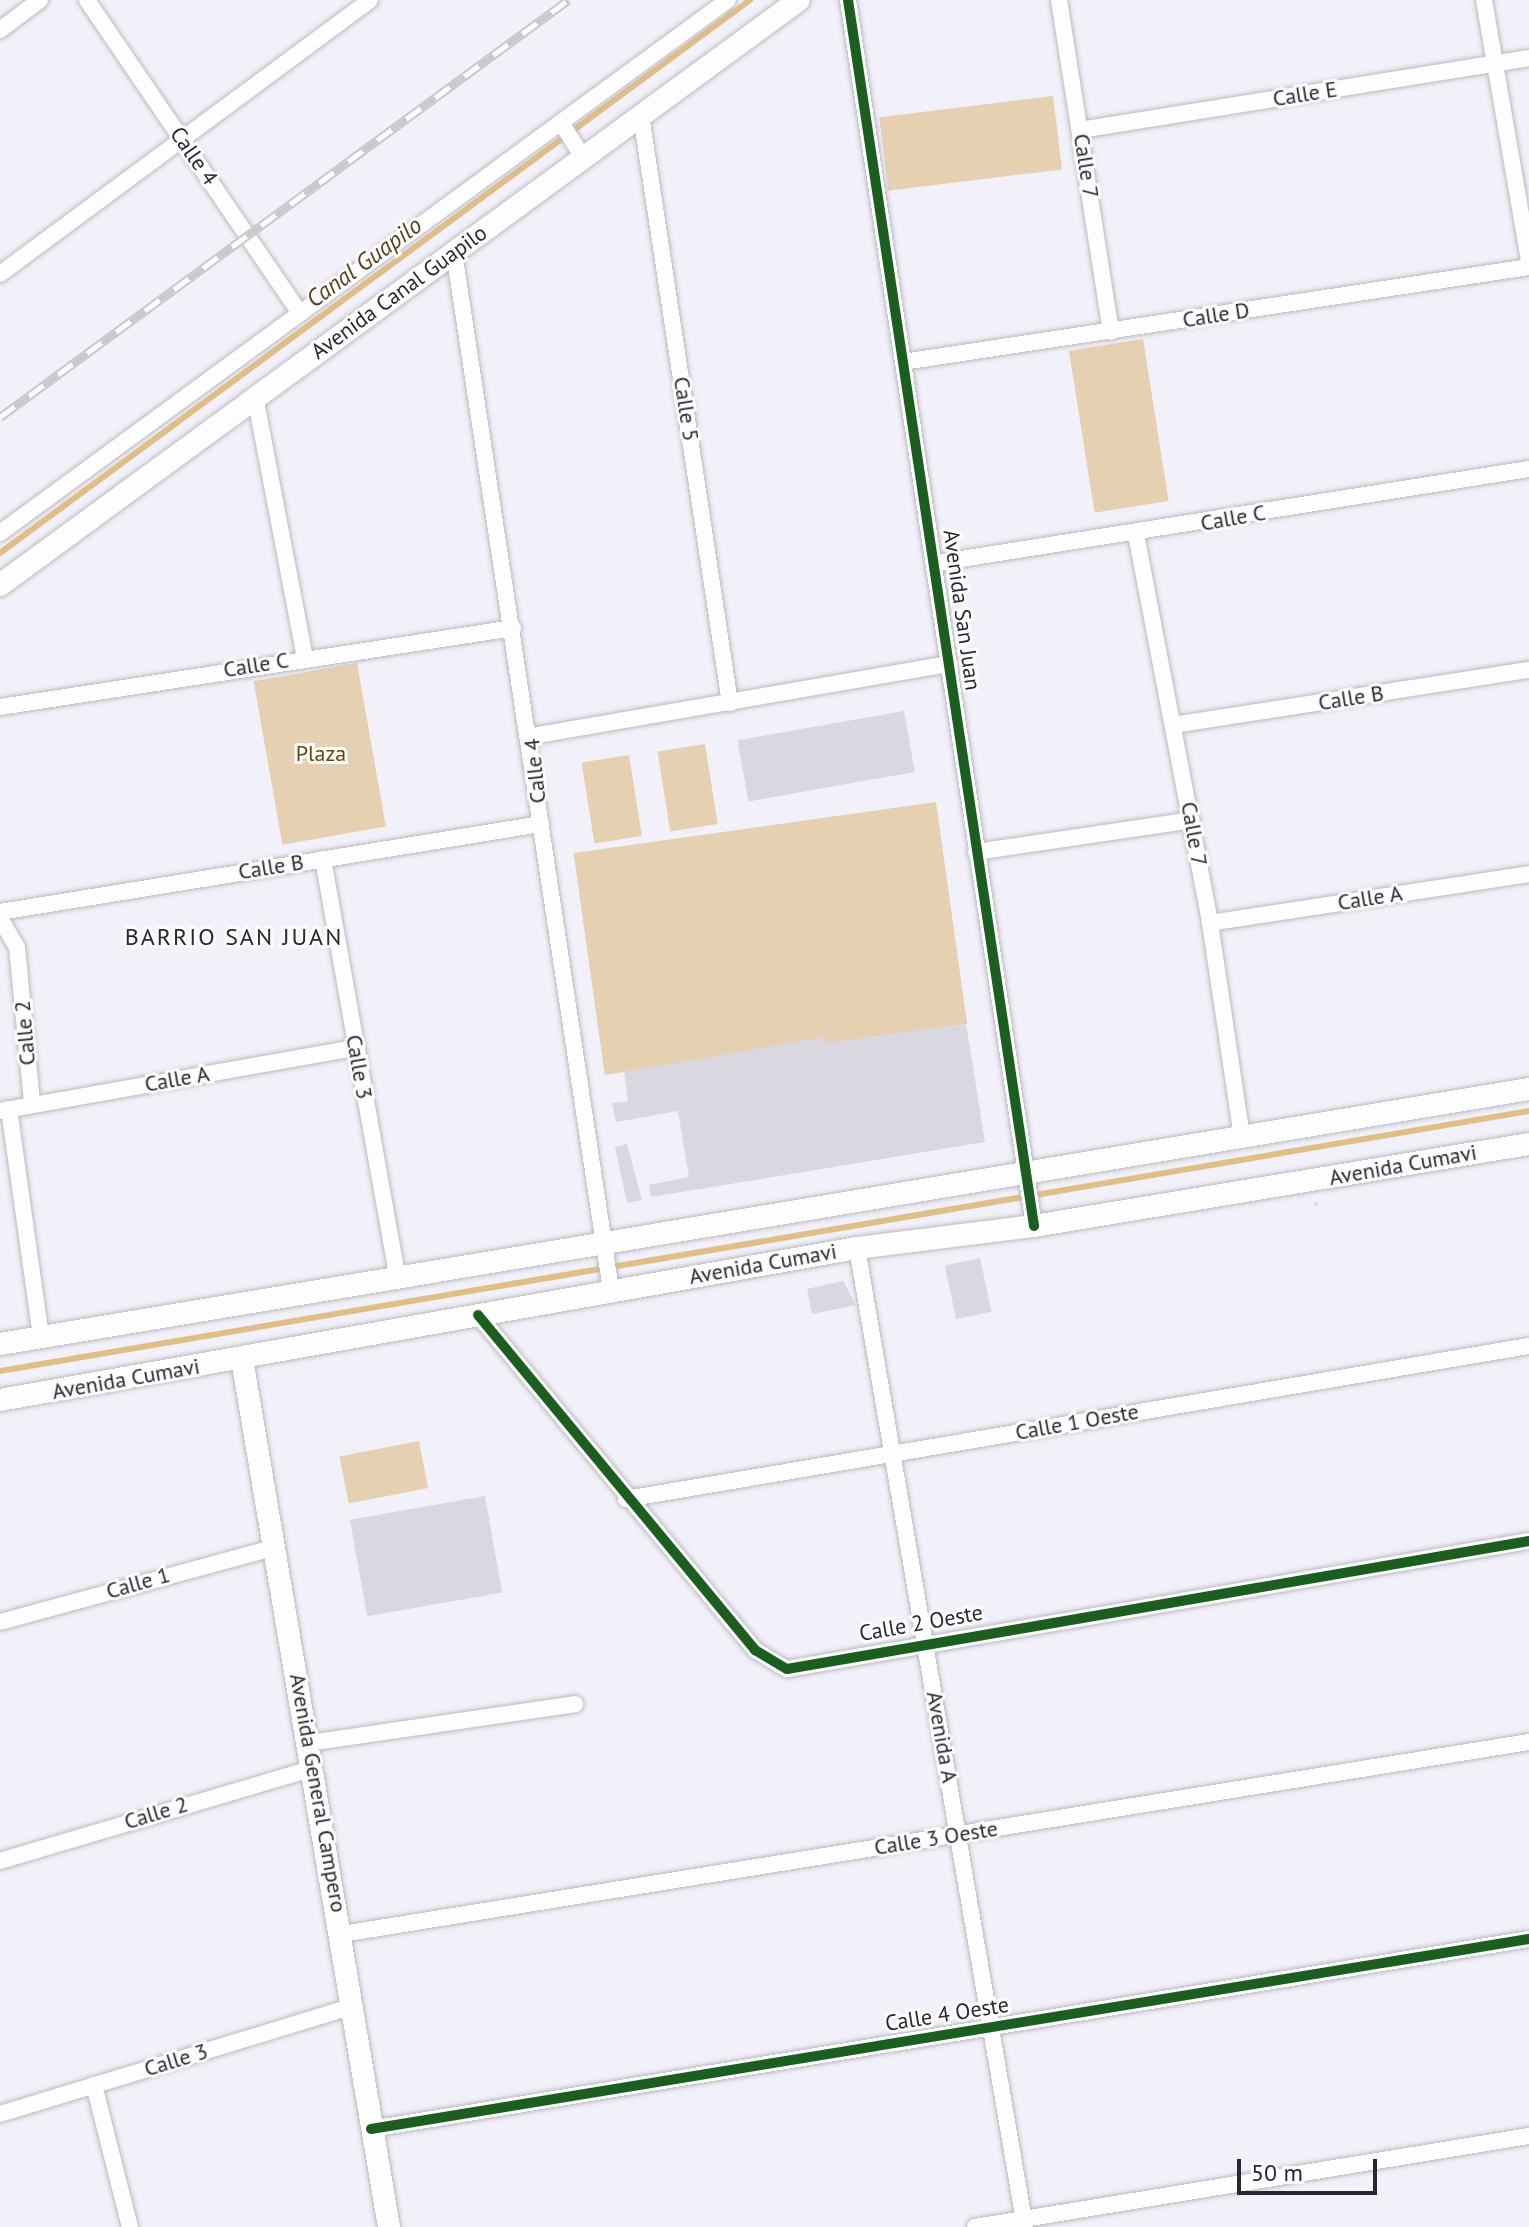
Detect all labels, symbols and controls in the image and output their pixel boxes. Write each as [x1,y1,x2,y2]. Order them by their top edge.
street label: Calle E [1271,76,1339,112]
street label: Calle 4 [165,122,223,190]
street label: Calle 7 [1068,132,1104,200]
water label: Canal Guapilo [301,210,427,314]
street label: Avenida Canal Guapilo [306,219,492,365]
street label: Calle D [1181,297,1251,333]
street label: Calle 5 [668,375,704,443]
street label: Calle C [1198,499,1268,537]
street label: Avenida San Juan [938,528,986,692]
street label: Calle C [222,647,290,683]
street label: Calle B [1316,680,1386,716]
street label: Calle 4 [518,737,552,805]
park label: Plaza [296,741,346,767]
street label: Calle 7 [1175,800,1213,868]
street label: Calle B [236,849,306,885]
street label: Calle A [1335,880,1405,916]
district label: BARRIO SAN JUAN [125,923,343,951]
street label: Calle 2 [9,999,41,1067]
street label: Calle 3 [340,1033,378,1101]
street label: Calle A [142,1060,212,1098]
street label: Avenida Cumavi [1327,1139,1479,1191]
street label: Avenida Cumavi [687,1238,839,1290]
street label: Avenida Cumavi [50,1353,202,1405]
street label: Calle 1 Oeste [1013,1398,1141,1446]
street label: Calle 1 [103,1561,173,1605]
street label: Calle 2 Oeste [857,1599,985,1647]
street label: Avenida General Campero [284,1672,352,1914]
street label: Avenida A [921,1689,963,1785]
street label: Calle 2 [121,1791,191,1835]
street label: Calle 3 Oeste [872,1815,1000,1861]
street label: Calle 4 Oeste [883,1991,1011,2037]
street label: Calle 3 [141,2038,211,2082]
scale bar [1241,2143,1381,2193]
text: 50 m [1251,2157,1303,2188]

